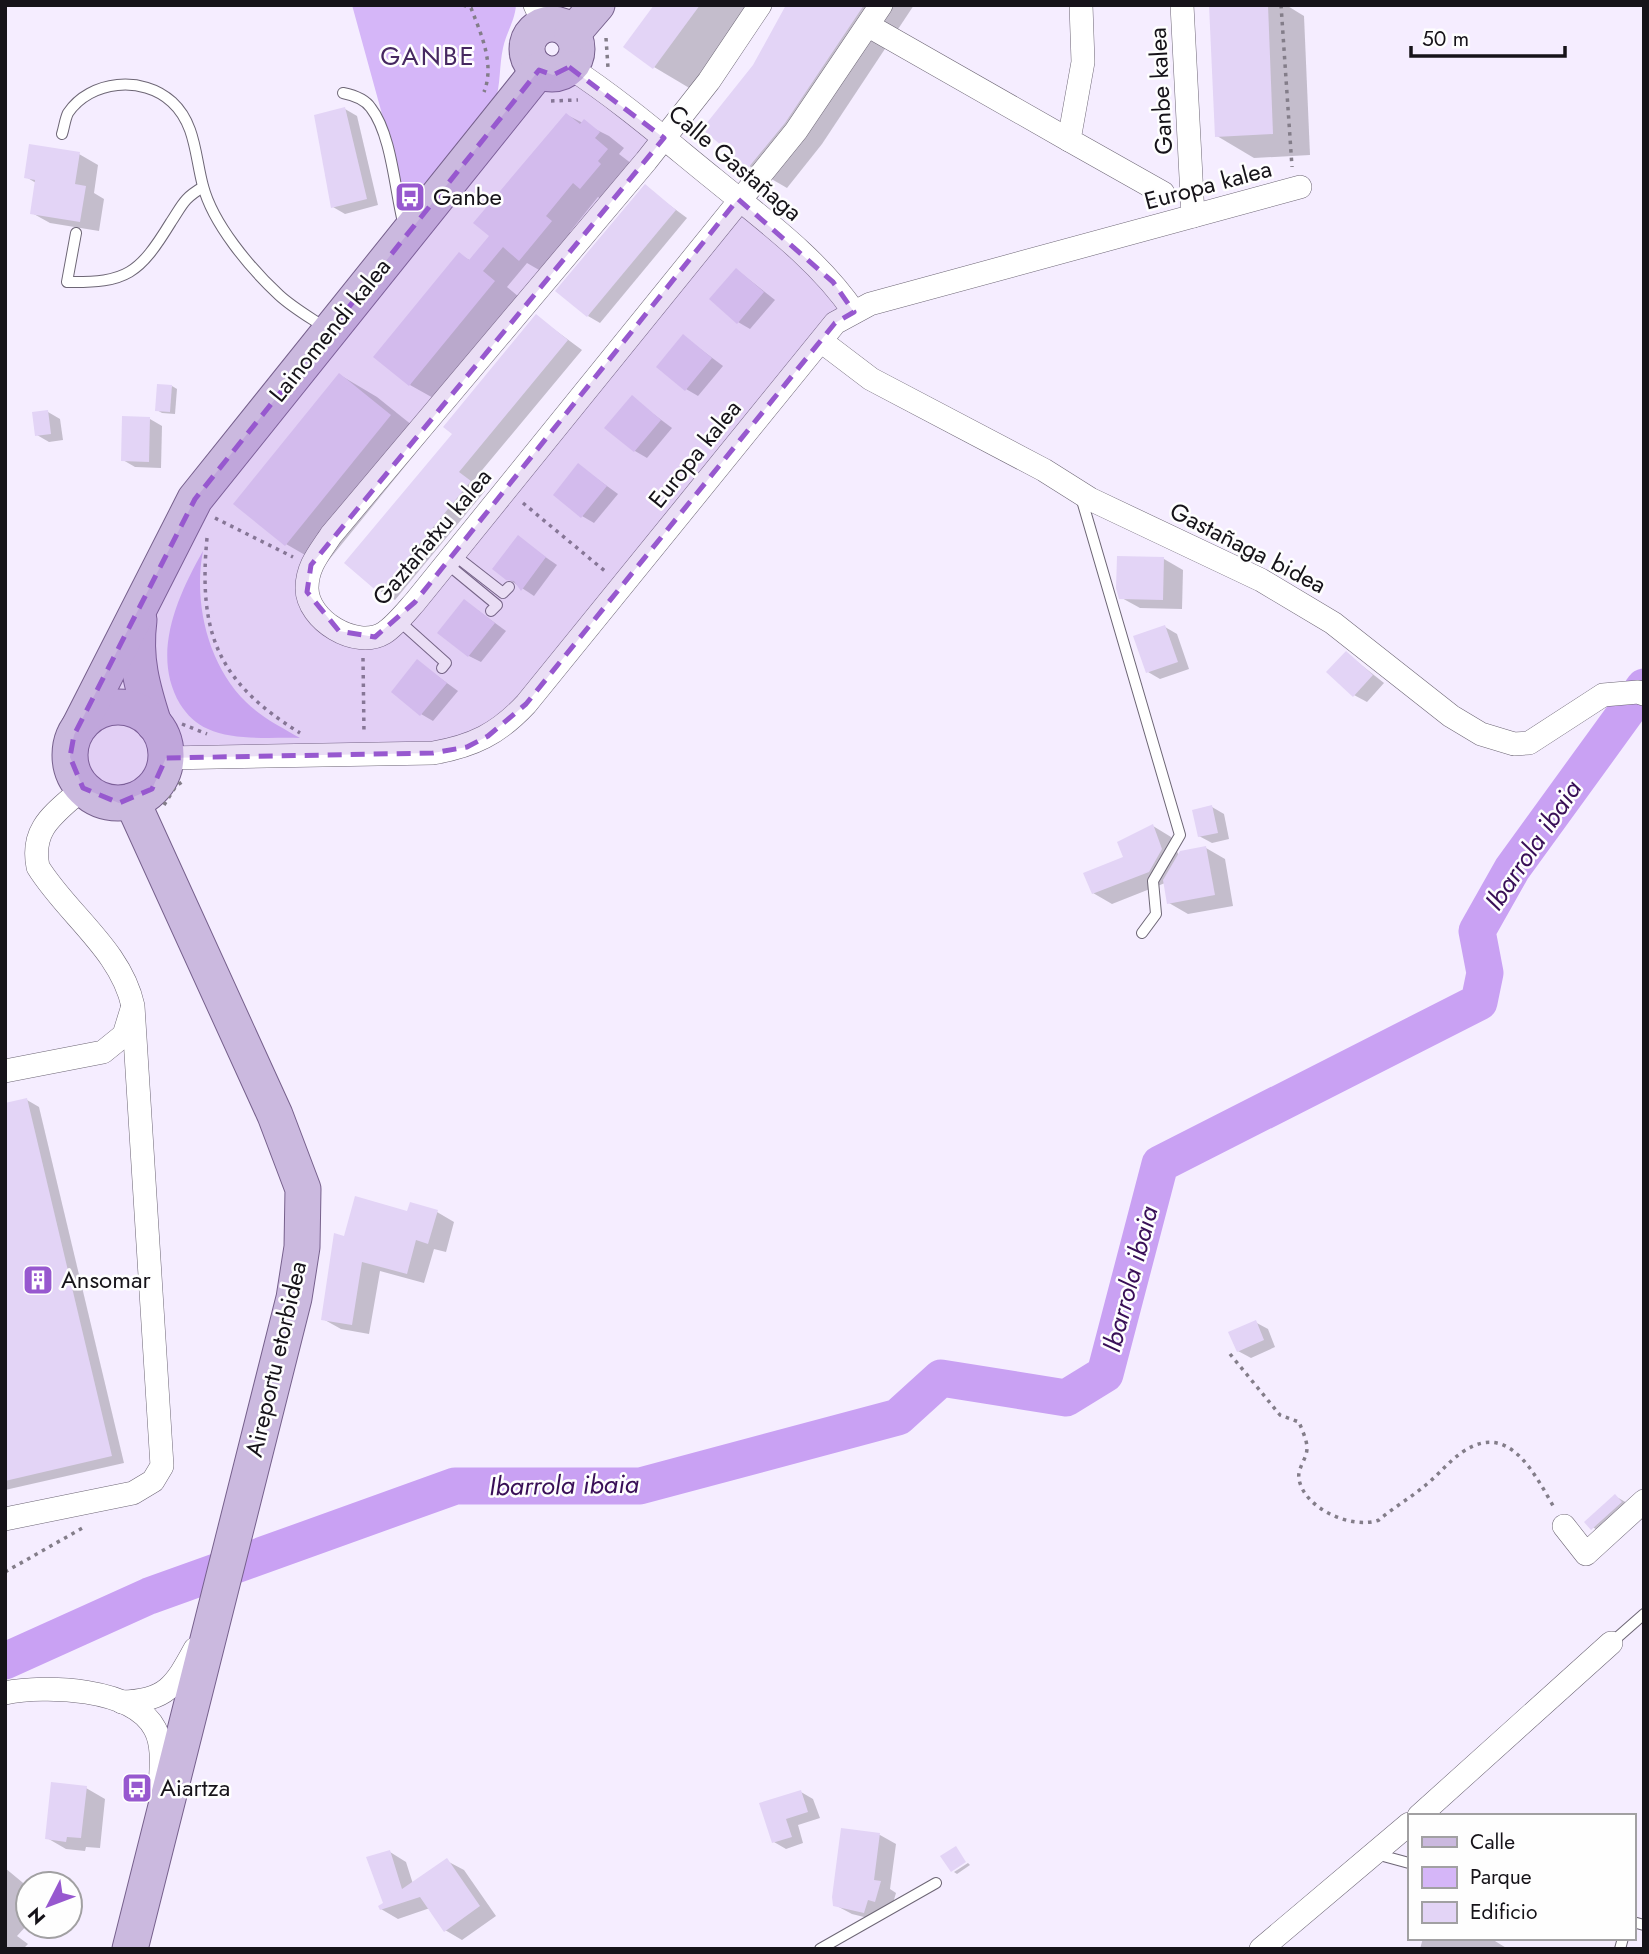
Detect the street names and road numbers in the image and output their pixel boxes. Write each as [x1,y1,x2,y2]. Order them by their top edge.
street label: Ganbe kalea [1140,26,1181,156]
street label: Calle Gastañaga [661,96,810,229]
street label: Europa kalea [1140,151,1276,218]
street label: Lainomendi kalea [260,250,399,409]
street label: Europa kalea [640,392,749,515]
street label: Gaztañatxu kalea [364,460,500,613]
street label: Gastañaga bidea [1164,493,1332,602]
street label: Aireportu etorbidea [236,1258,315,1460]

